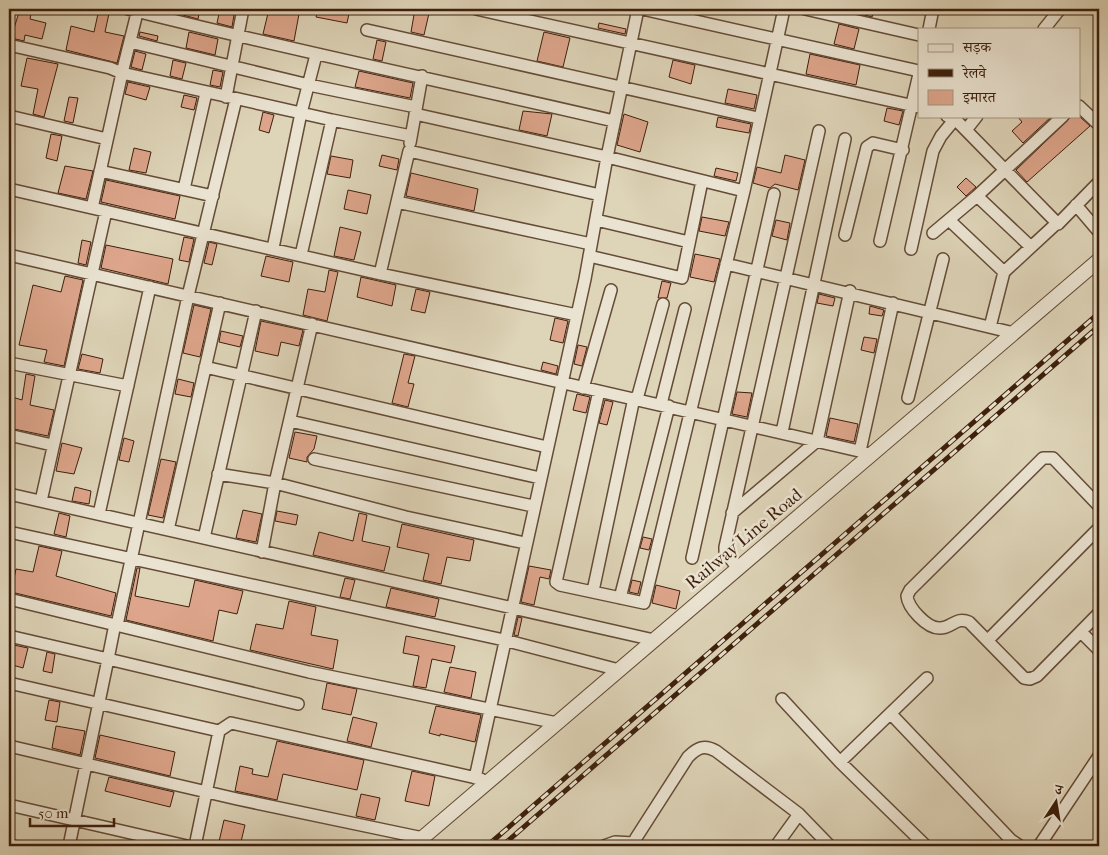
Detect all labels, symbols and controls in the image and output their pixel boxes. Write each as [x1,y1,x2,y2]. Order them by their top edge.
legend [918,28,1080,118]
text: सड़क [962,38,992,56]
text: रेलवे [961,64,987,82]
text: इमारत [962,88,997,106]
street label: Railway Line Road [681,484,807,594]
north arrow [1030,778,1080,828]
text: उ [1052,781,1065,799]
scale bar [30,795,114,827]
text: 50 m [38,804,69,822]

